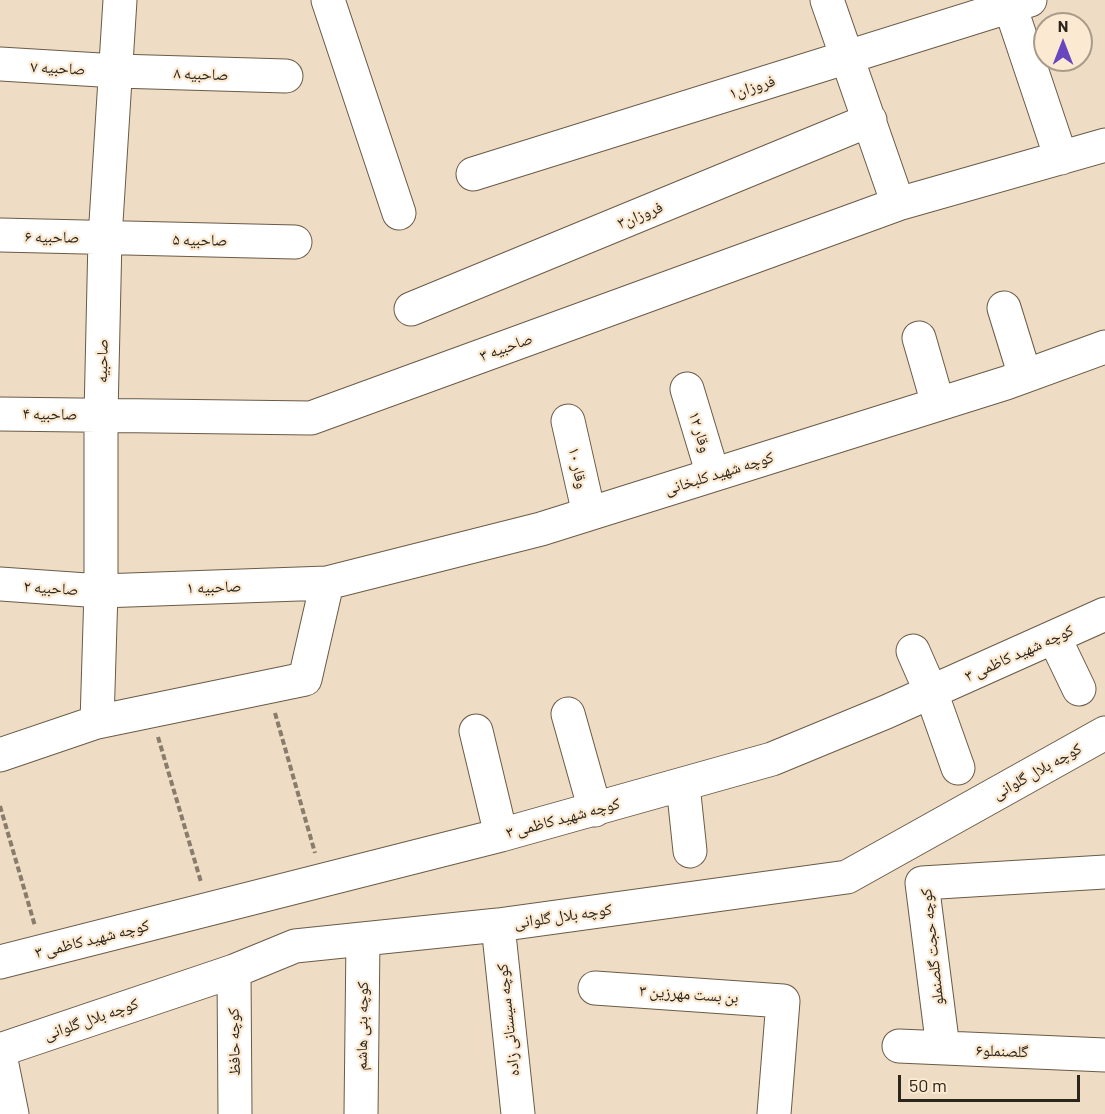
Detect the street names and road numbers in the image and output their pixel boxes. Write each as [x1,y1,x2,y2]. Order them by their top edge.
street label: صاحبیه ۷ [30,57,86,79]
street label: صاحبیه ۸ [173,63,229,85]
street label: فروزان۱ [727,71,777,103]
street label: فروزان۳ [615,197,665,233]
street label: صاحبیه ۶ [24,227,80,247]
street label: صاحبیه ۵ [172,230,228,250]
street label: صاحبیه ۳ [477,329,535,365]
street label: صاحبیه [92,339,112,383]
street label: صاحبیه ۴ [22,404,78,424]
street label: وقار ۱۲ [685,409,715,455]
street label: وقار ۱۰ [564,445,592,491]
street label: کوچه شهید کلبخانی [662,447,776,499]
street label: صاحبیه ۱ [186,576,242,598]
street label: صاحبیه ۲ [23,577,79,599]
street label: کوچه شهید کاظمی ۳ [962,620,1076,686]
street label: کوچه بلال گلوانی [989,739,1085,803]
street label: کوچه شهید کاظمی ۳ [504,794,622,842]
street label: کوچه حجت گلصنملو [916,888,948,1006]
street label: کوچه بلال گلوانی [513,900,613,932]
street label: کوچه شهید کاظمی ۳ [33,916,151,962]
street label: کوچه سیستانی زاده [493,963,523,1077]
street label: کوچه بنی هاشم [352,981,372,1071]
street label: بن بست مهرزین ۳ [639,981,739,1007]
street label: کوچه بلال گلوانی [41,994,141,1044]
street label: کوچه حافظ [224,1008,244,1076]
street label: گلصنملو۶ [975,1040,1029,1062]

